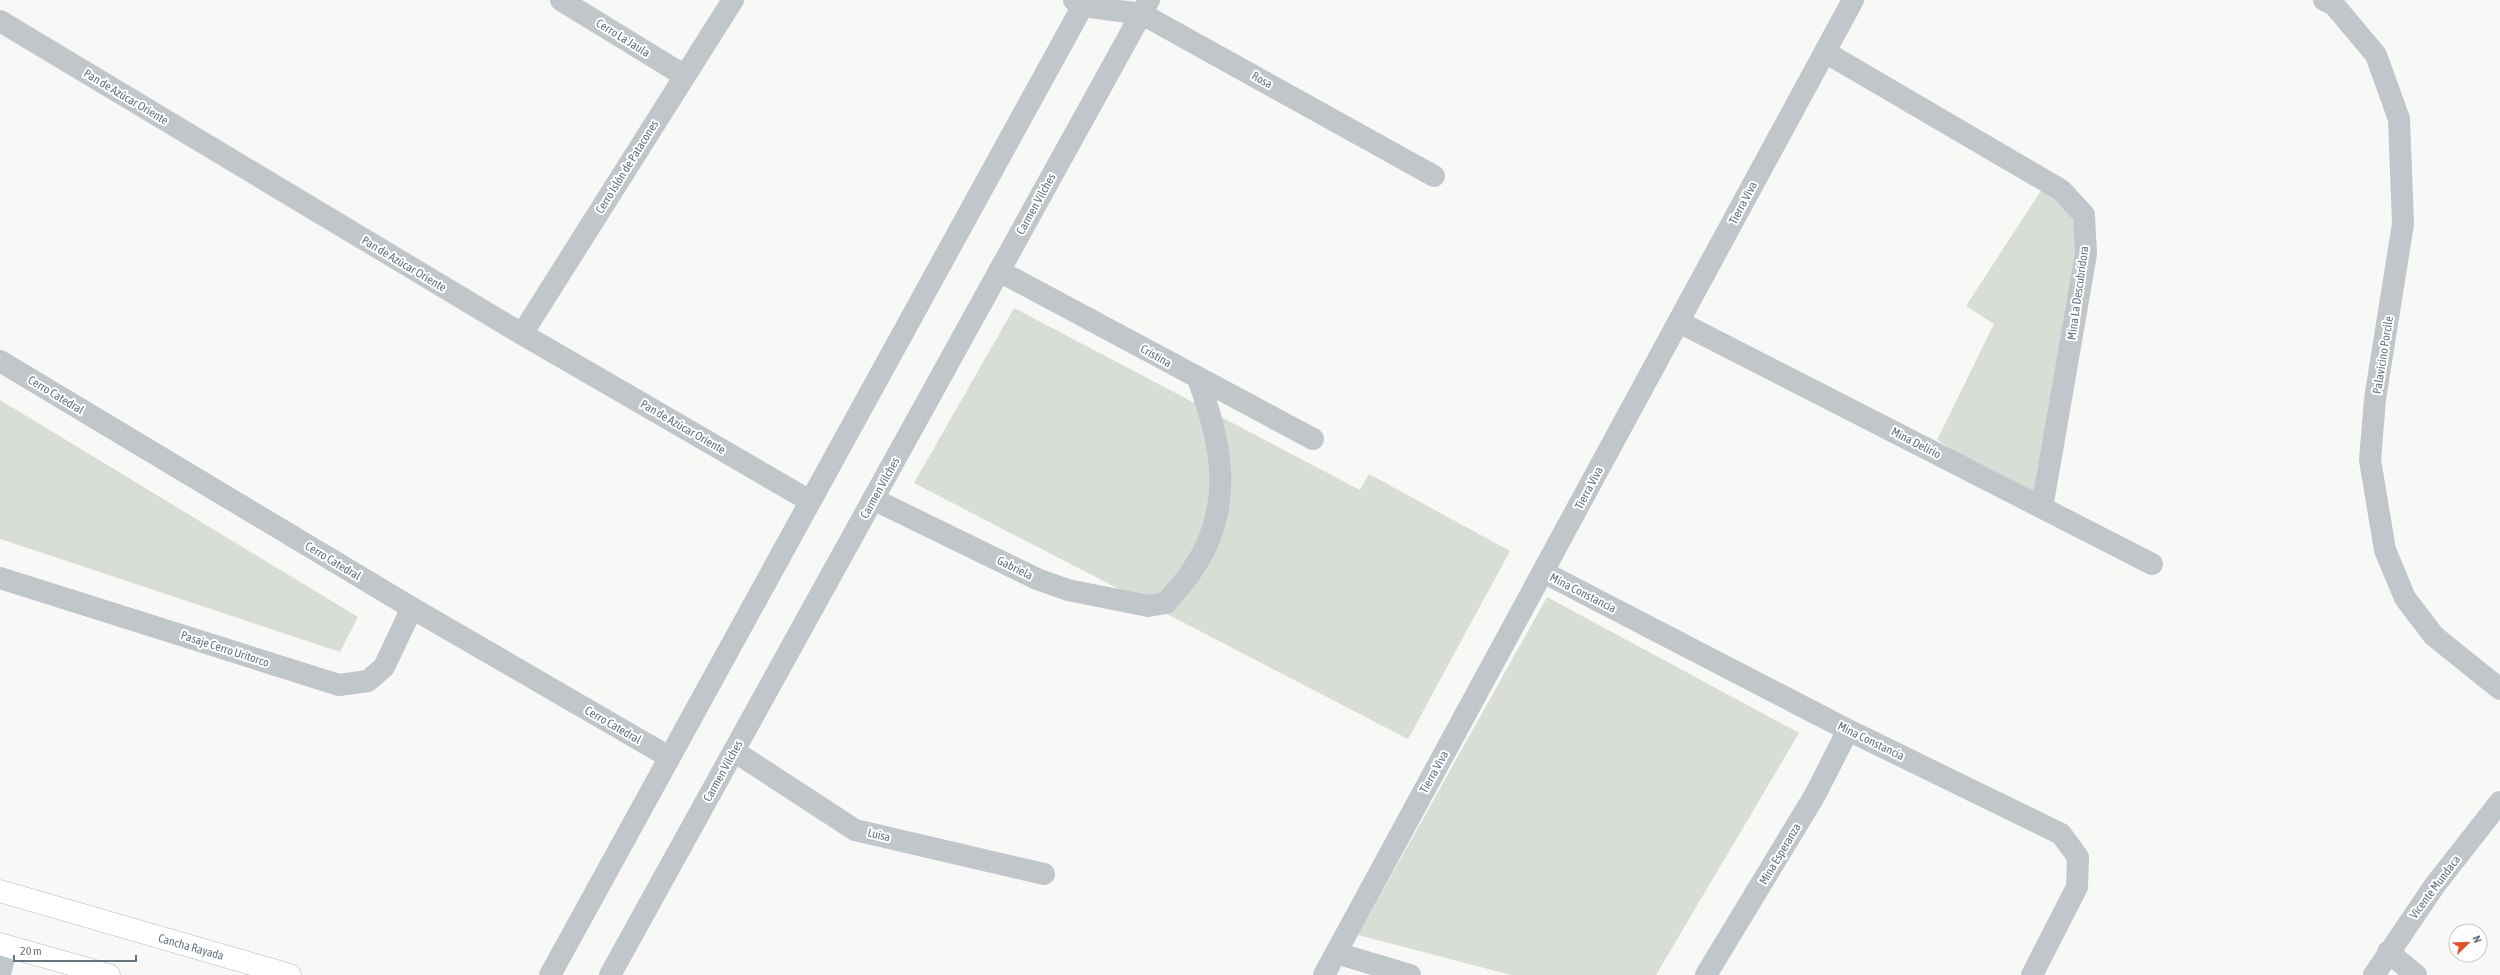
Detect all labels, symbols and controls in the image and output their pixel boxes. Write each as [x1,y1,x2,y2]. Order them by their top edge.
street label: Cerro La Jaula [593,16,653,60]
street label: Pan de Azúcar Oriente [81,66,171,128]
street label: Rosa [1249,69,1275,91]
street label: Cerro Islón de Patacones [593,118,661,216]
street label: Carmen Vilches [1013,171,1059,237]
street label: Tierra Viva [1726,179,1760,227]
street label: Pan de Azúcar Oriente [359,233,449,295]
street label: Mina La Descubridora [2064,245,2092,341]
street label: Palavicino Porcile [2370,315,2396,395]
street label: Cristina [1138,342,1174,370]
street label: Cerro Catedral [26,373,87,418]
street label: Pan de Azúcar Oriente [638,397,728,457]
street label: Mina Delirio [1889,425,1944,462]
street label: Carmen Vilches [857,455,903,521]
street label: Tierra Viva [1572,464,1606,512]
street label: Cerro Catedral [303,539,364,584]
street label: Gabriela [995,553,1035,583]
street label: Mina Constancia [1547,570,1619,616]
street label: Pasaje Cerro Uritorco [179,628,271,670]
street label: Cerro Catedral [582,703,644,747]
street label: Mina Constancia [1835,719,1907,763]
street label: Carmen Vilches [700,738,746,804]
street label: Tierra Viva [1417,748,1451,796]
street label: Mina Esperanza [1756,821,1804,887]
street label: Luisa [866,826,892,844]
street label: Vicente Mundaca [2407,853,2463,921]
north arrow [2448,923,2488,963]
street label: Cancha Rayada [157,931,225,963]
text: N [2470,934,2484,944]
scale bar [14,937,136,963]
text: 20 m [20,944,42,958]

